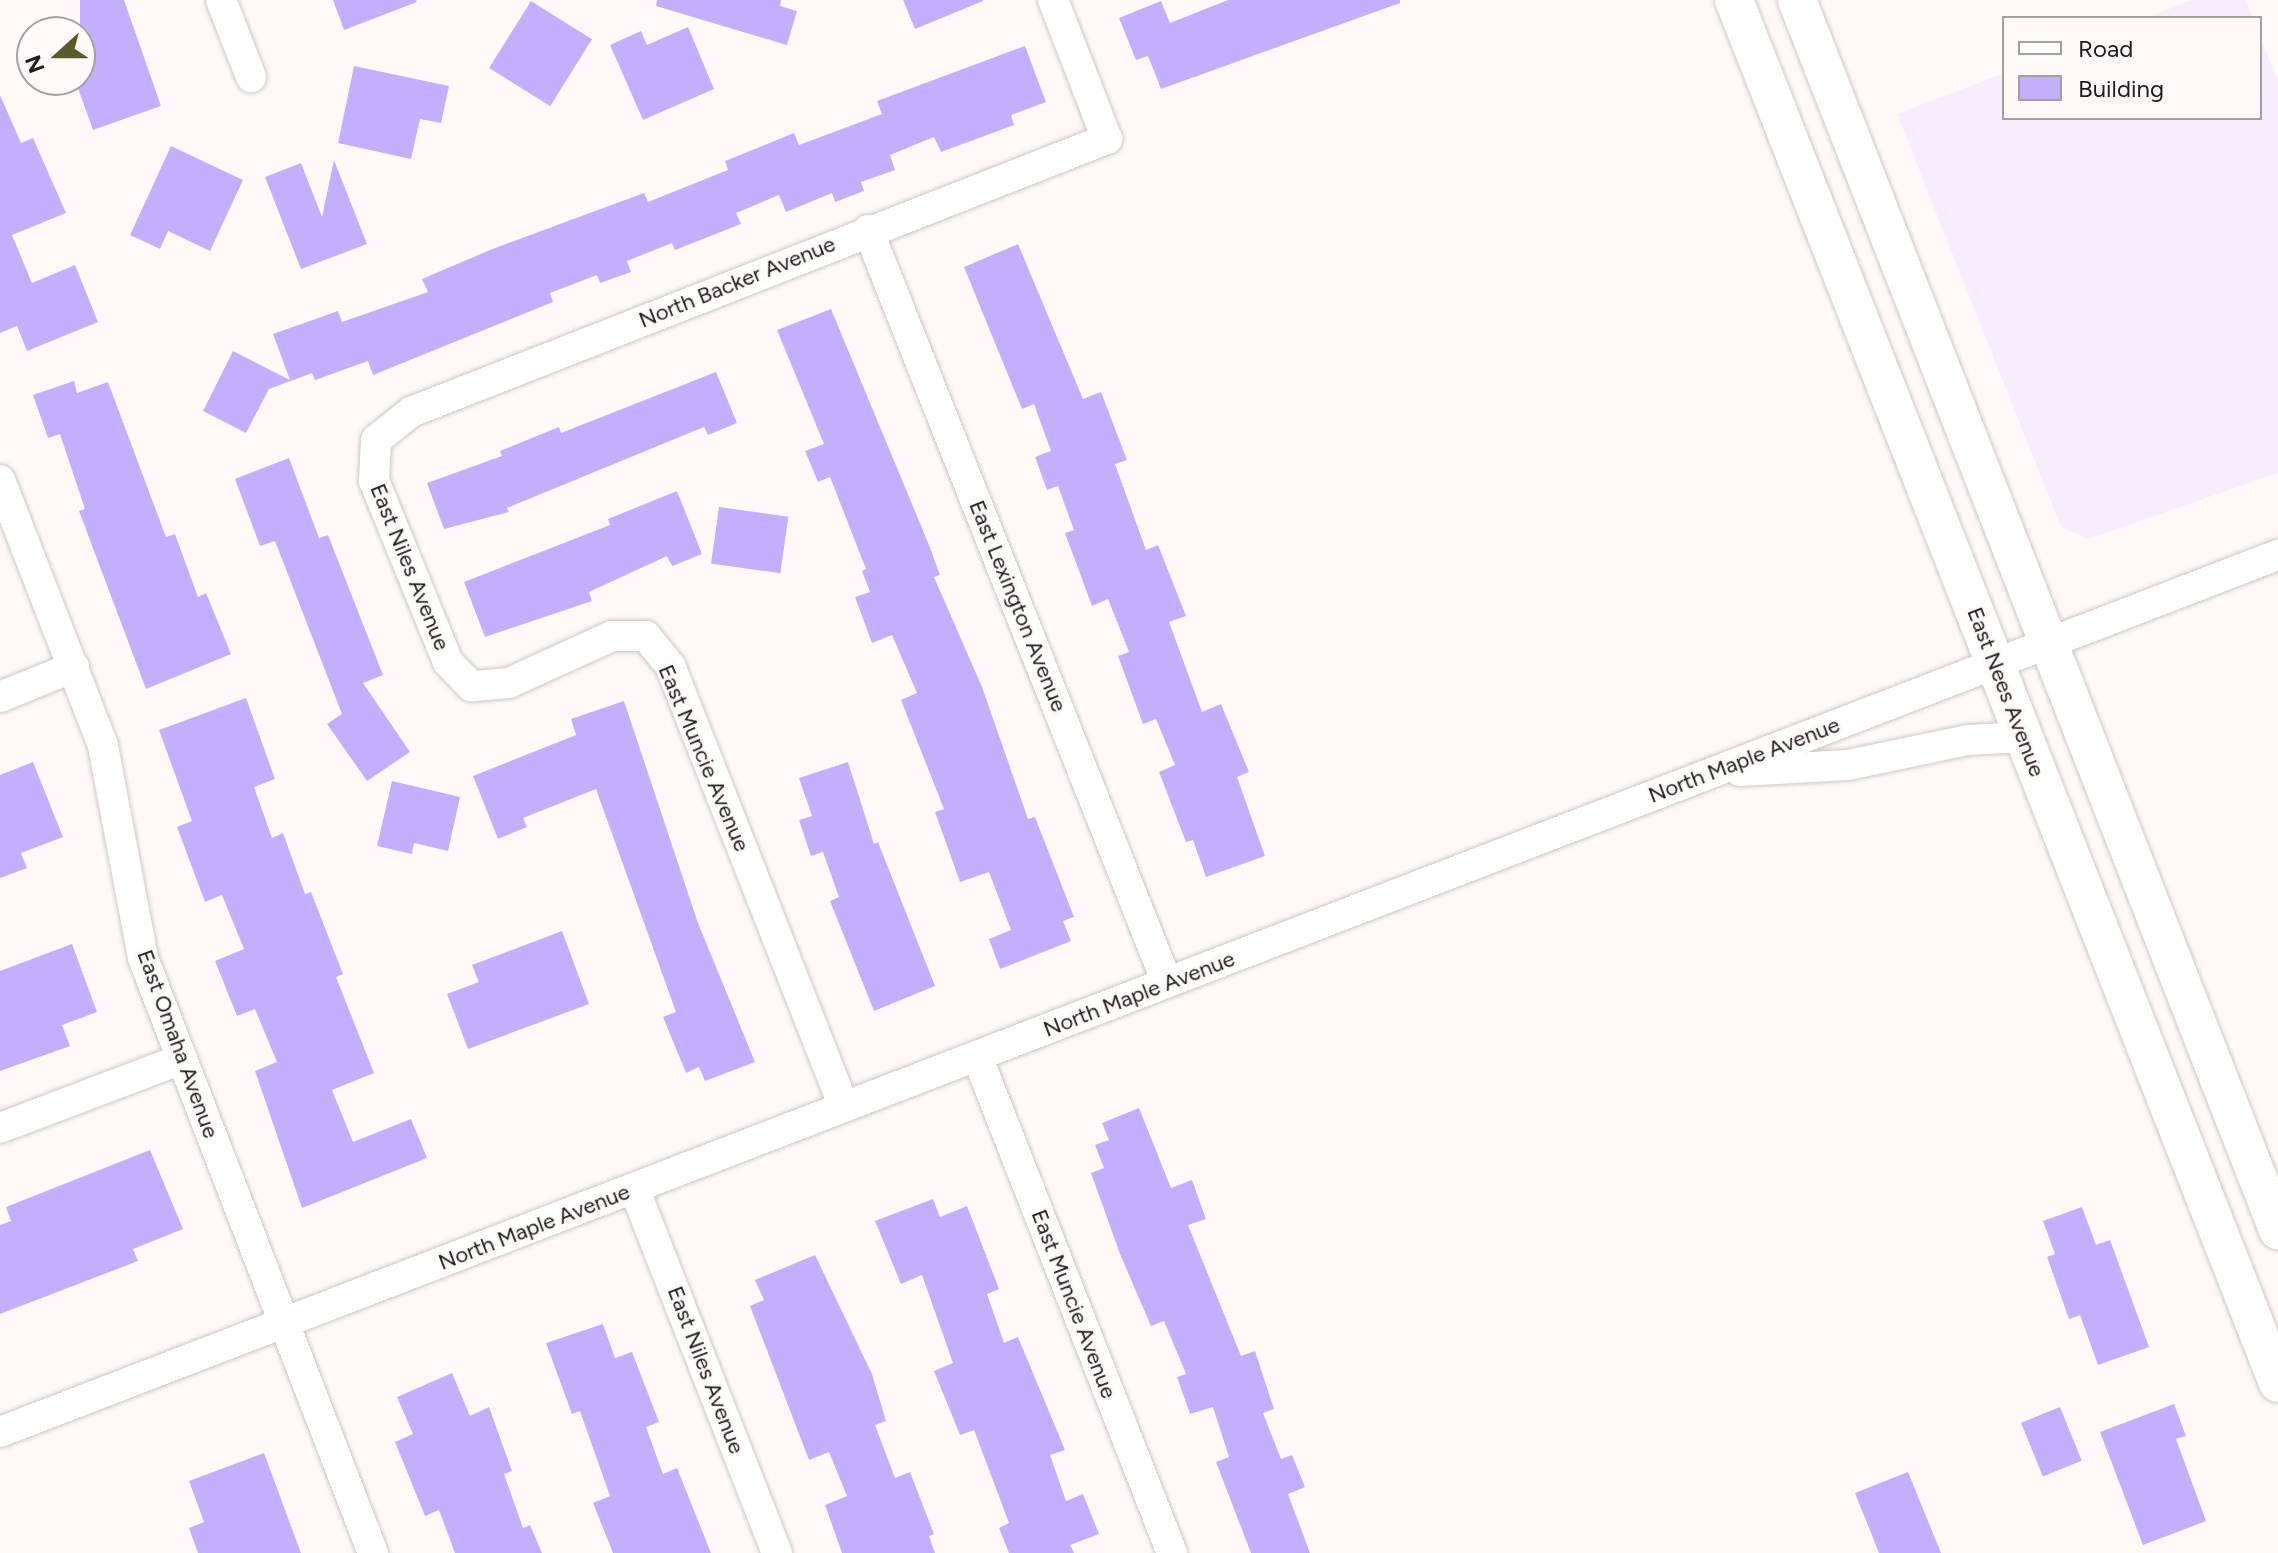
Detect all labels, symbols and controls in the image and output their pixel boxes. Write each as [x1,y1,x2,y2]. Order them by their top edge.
north arrow [16,16,96,96]
legend [2002,16,2262,120]
text: Road [2078,34,2133,63]
text: N [19,51,51,77]
text: Building [2078,74,2164,103]
street label: North Backer Avenue [635,231,839,333]
street label: East Niles Avenue [365,480,455,654]
street label: East Lexington Avenue [964,497,1072,715]
street label: East Nees Avenue [1962,604,2050,780]
street label: East Muncie Avenue [653,661,755,855]
street label: North Maple Avenue [1645,711,1843,809]
street label: North Maple Avenue [1040,945,1238,1043]
street label: East Omaha Avenue [132,946,224,1142]
street label: North Maple Avenue [435,1178,633,1276]
street label: East Muncie Avenue [1026,1206,1122,1402]
street label: East Niles Avenue [662,1283,750,1457]

